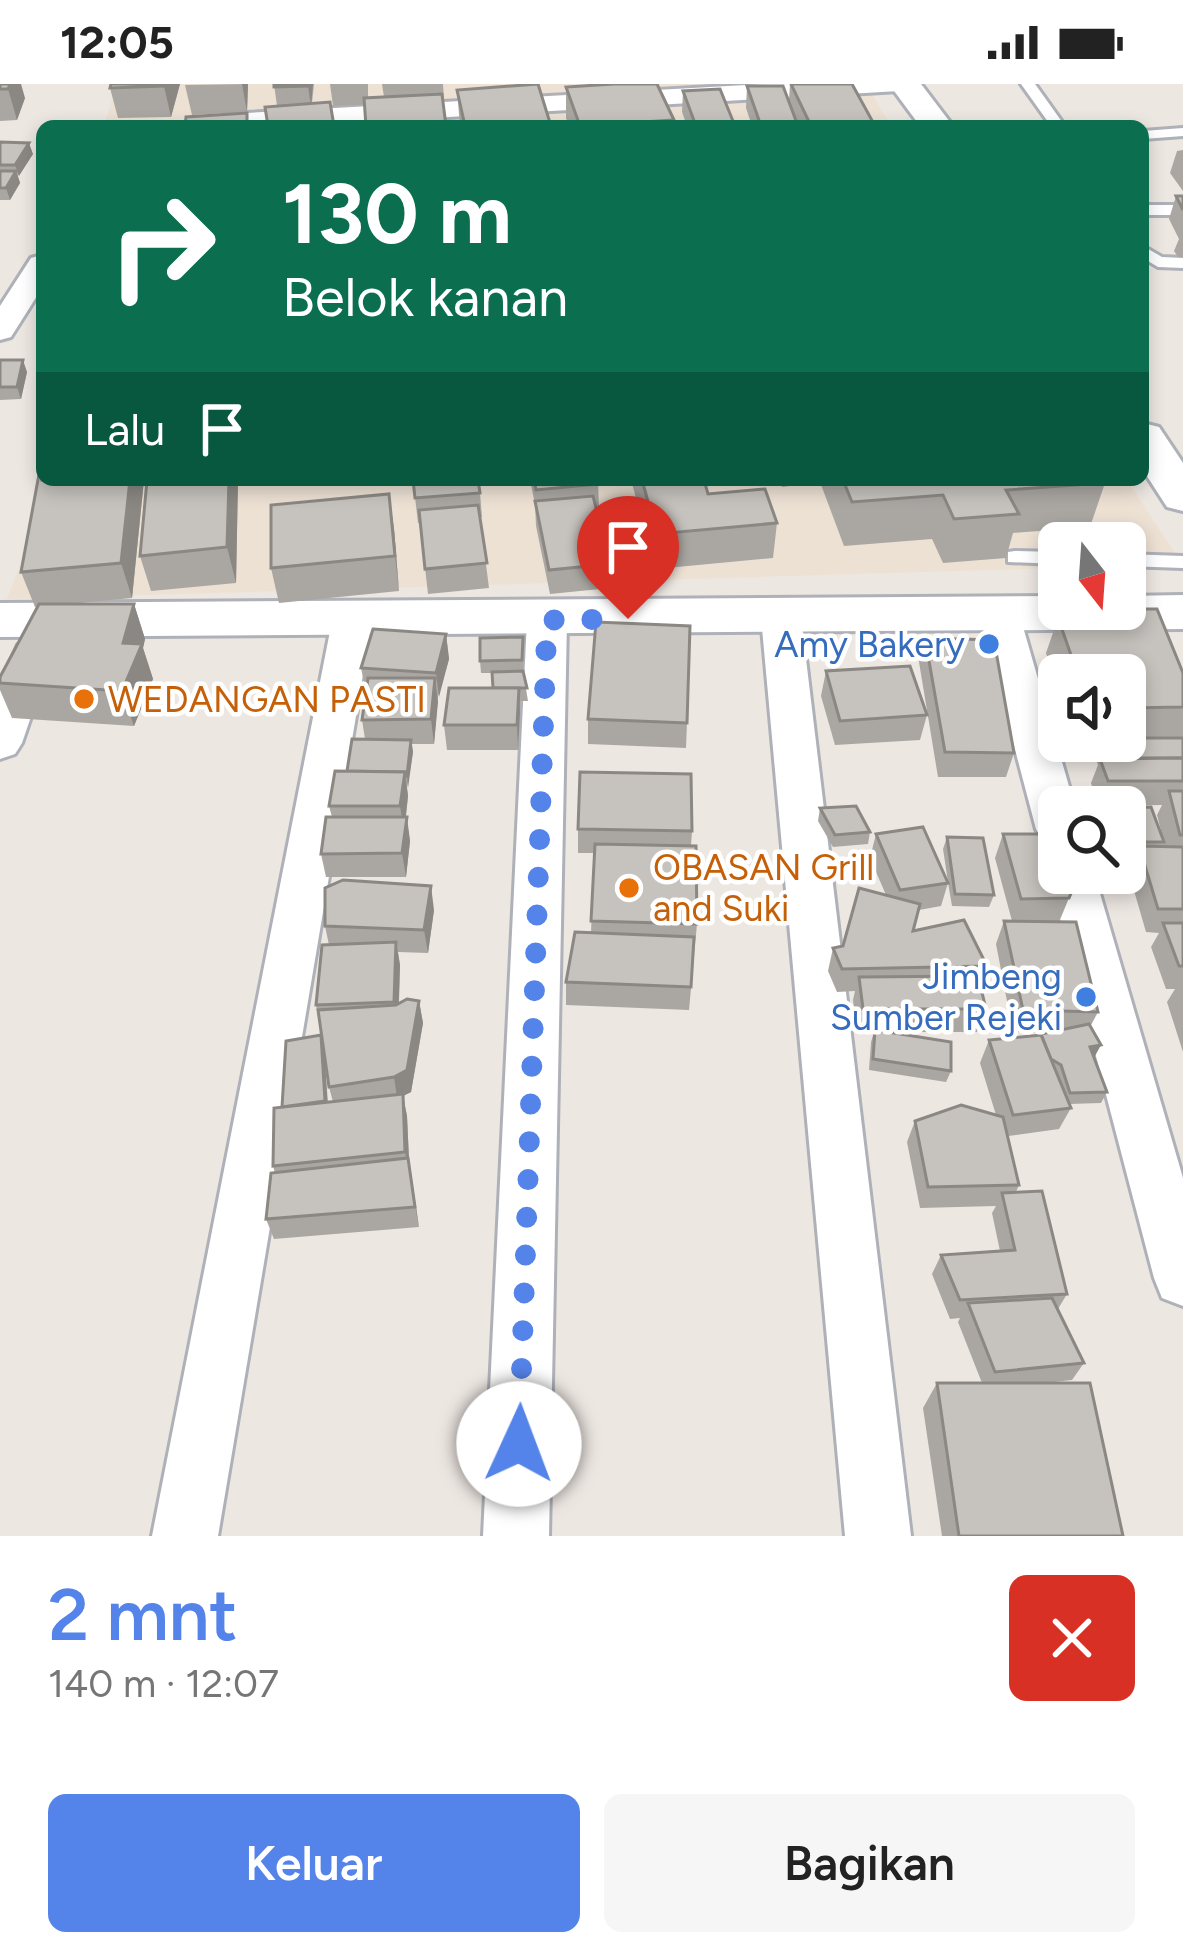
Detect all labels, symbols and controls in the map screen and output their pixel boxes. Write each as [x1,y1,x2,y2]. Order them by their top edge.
text: 12:05 [60,15,174,69]
text: 130 m [282,163,512,264]
icon: right [84,168,240,324]
text: Belok kanan [282,265,568,330]
icon: arrive [189,396,255,462]
text: Lalu [84,402,165,456]
pin [577,496,679,619]
icon: arrive [595,514,661,580]
north arrow [1038,522,1146,630]
map controls [1038,522,1146,894]
place label: Amy Bakery [774,623,965,666]
marker: Amy Bakery [976,631,1002,657]
button: sound [1038,654,1146,762]
place label: WEDANGAN PASTI [108,678,426,721]
marker: WEDANGAN PASTI [71,686,97,712]
button: search [1038,786,1146,894]
place label: OBASAN Grill and Suki [653,846,874,930]
marker: OBASAN Grill and Suki [616,875,642,901]
place label: Jimbeng Sumber Rejeki [830,955,1062,1039]
marker: Jimbeng Sumber Rejeki [1073,984,1099,1010]
position arrow [456,1381,582,1507]
text: 2 mnt [48,1572,238,1658]
button: close [1009,1575,1135,1701]
text: 140 m · 12:07 [48,1660,279,1707]
button: Keluar [48,1794,580,1932]
button: Bagikan [604,1794,1135,1932]

